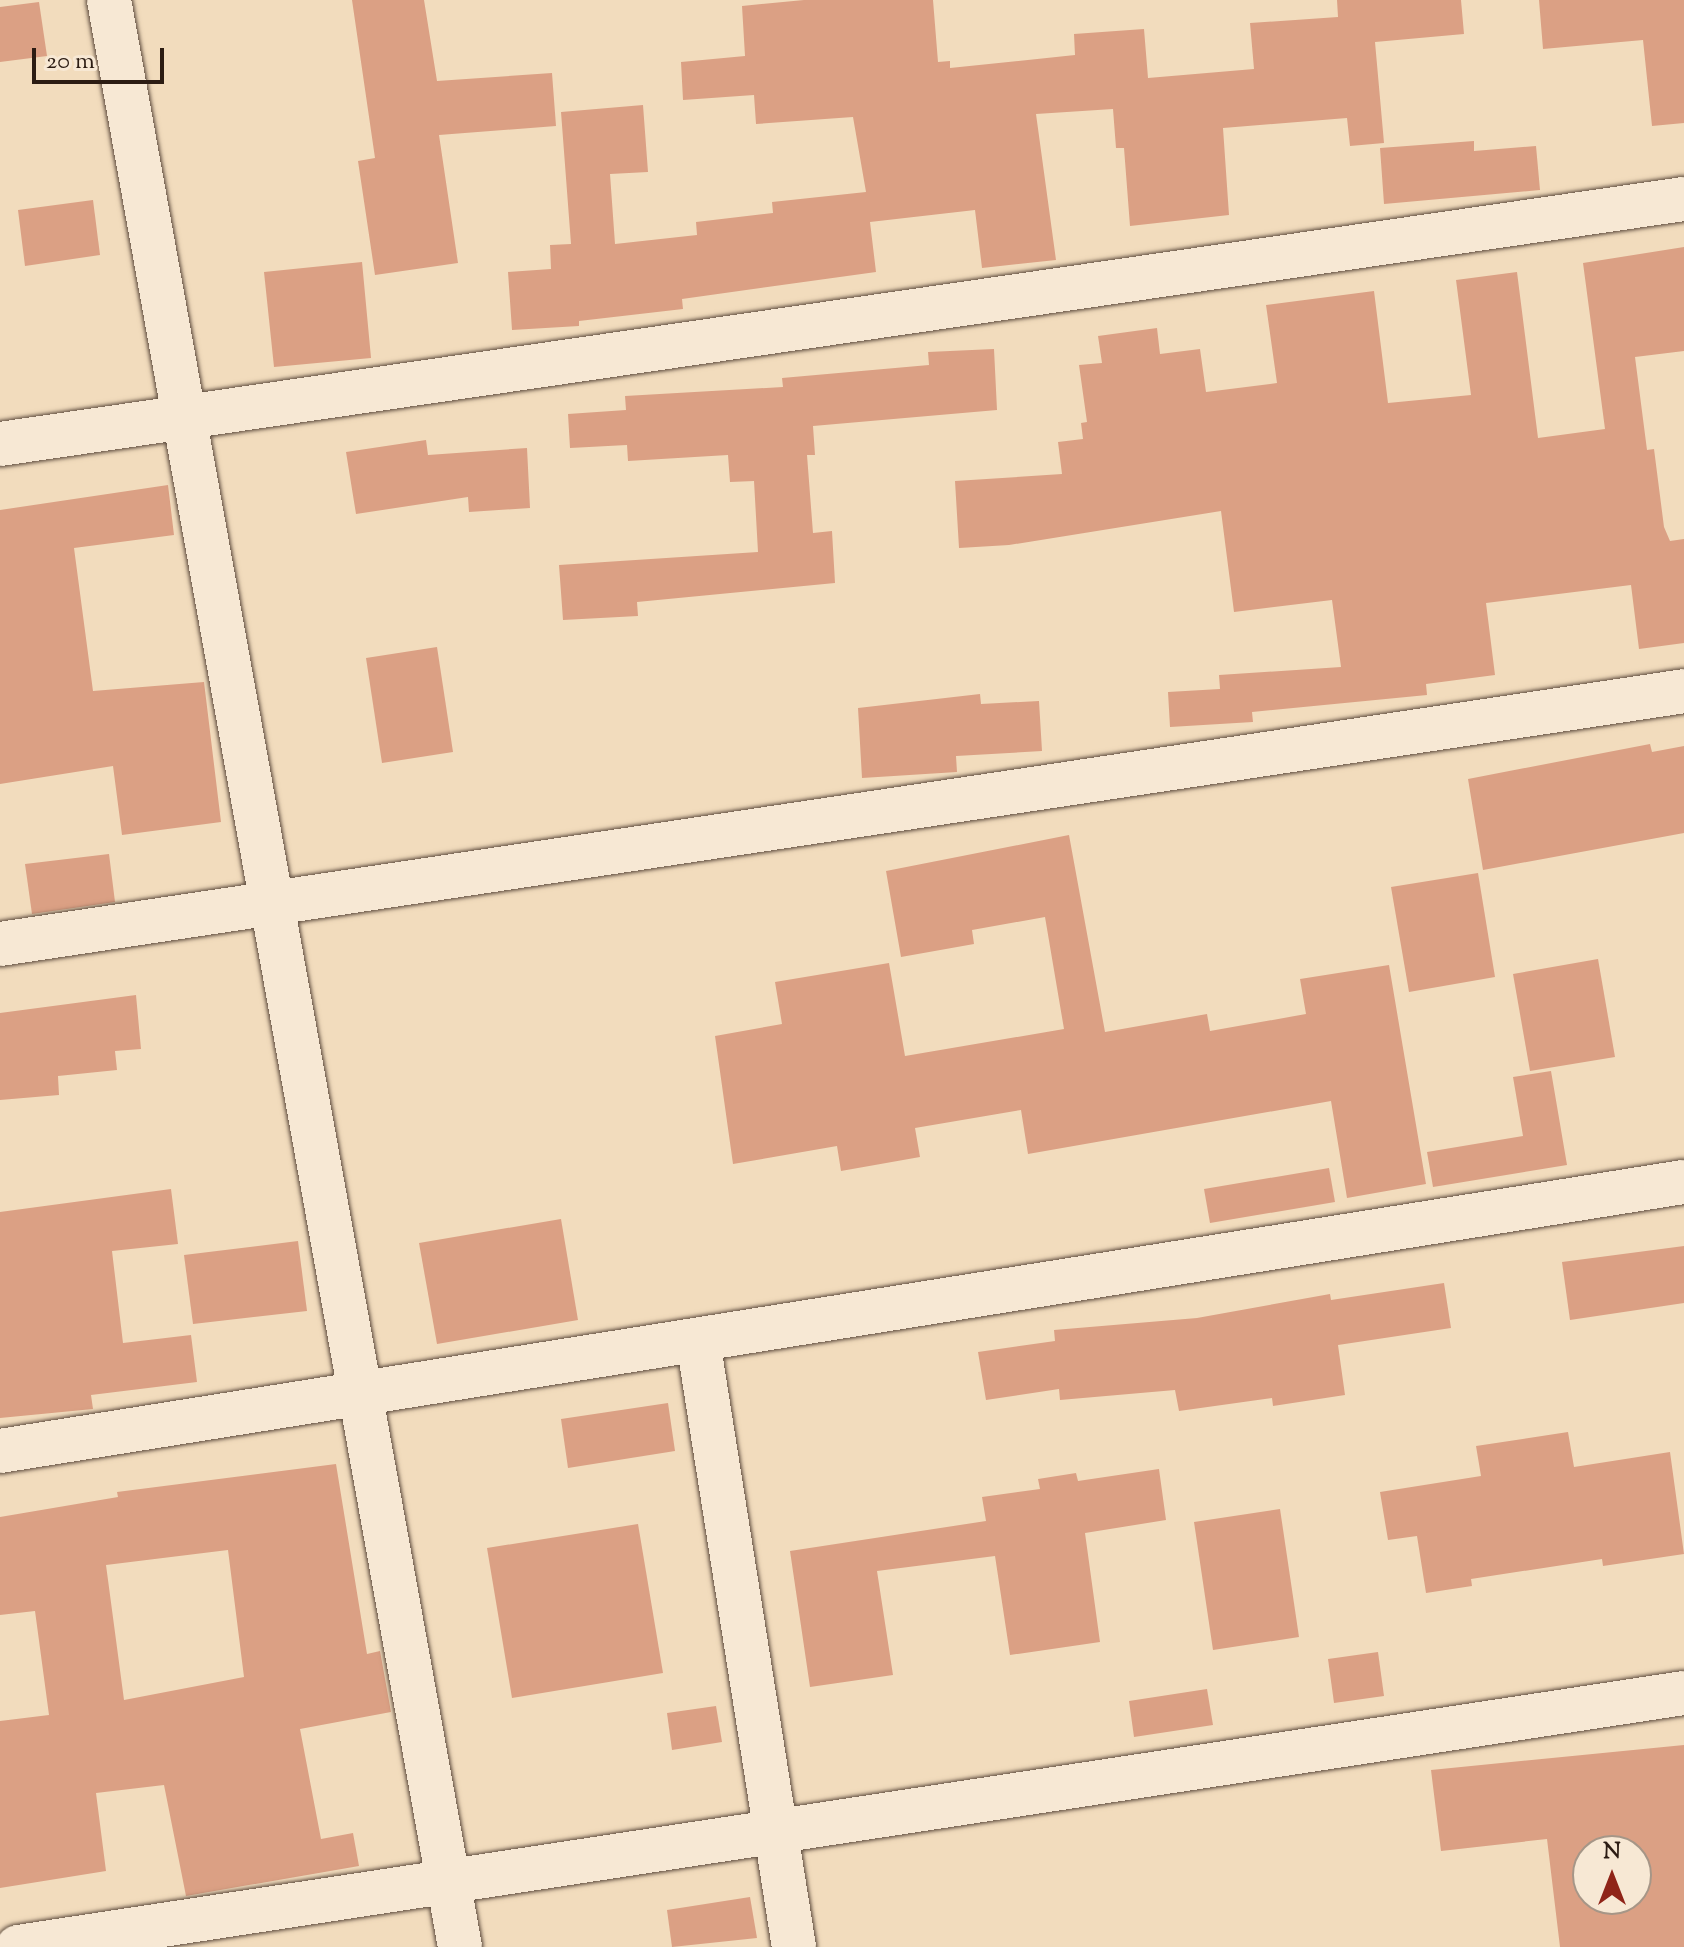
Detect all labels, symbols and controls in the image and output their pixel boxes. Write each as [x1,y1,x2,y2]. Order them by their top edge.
scale bar [36,32,168,82]
text: 20 m [46,45,95,79]
north arrow [1572,1835,1652,1915]
text: N [1603,1837,1621,1869]

